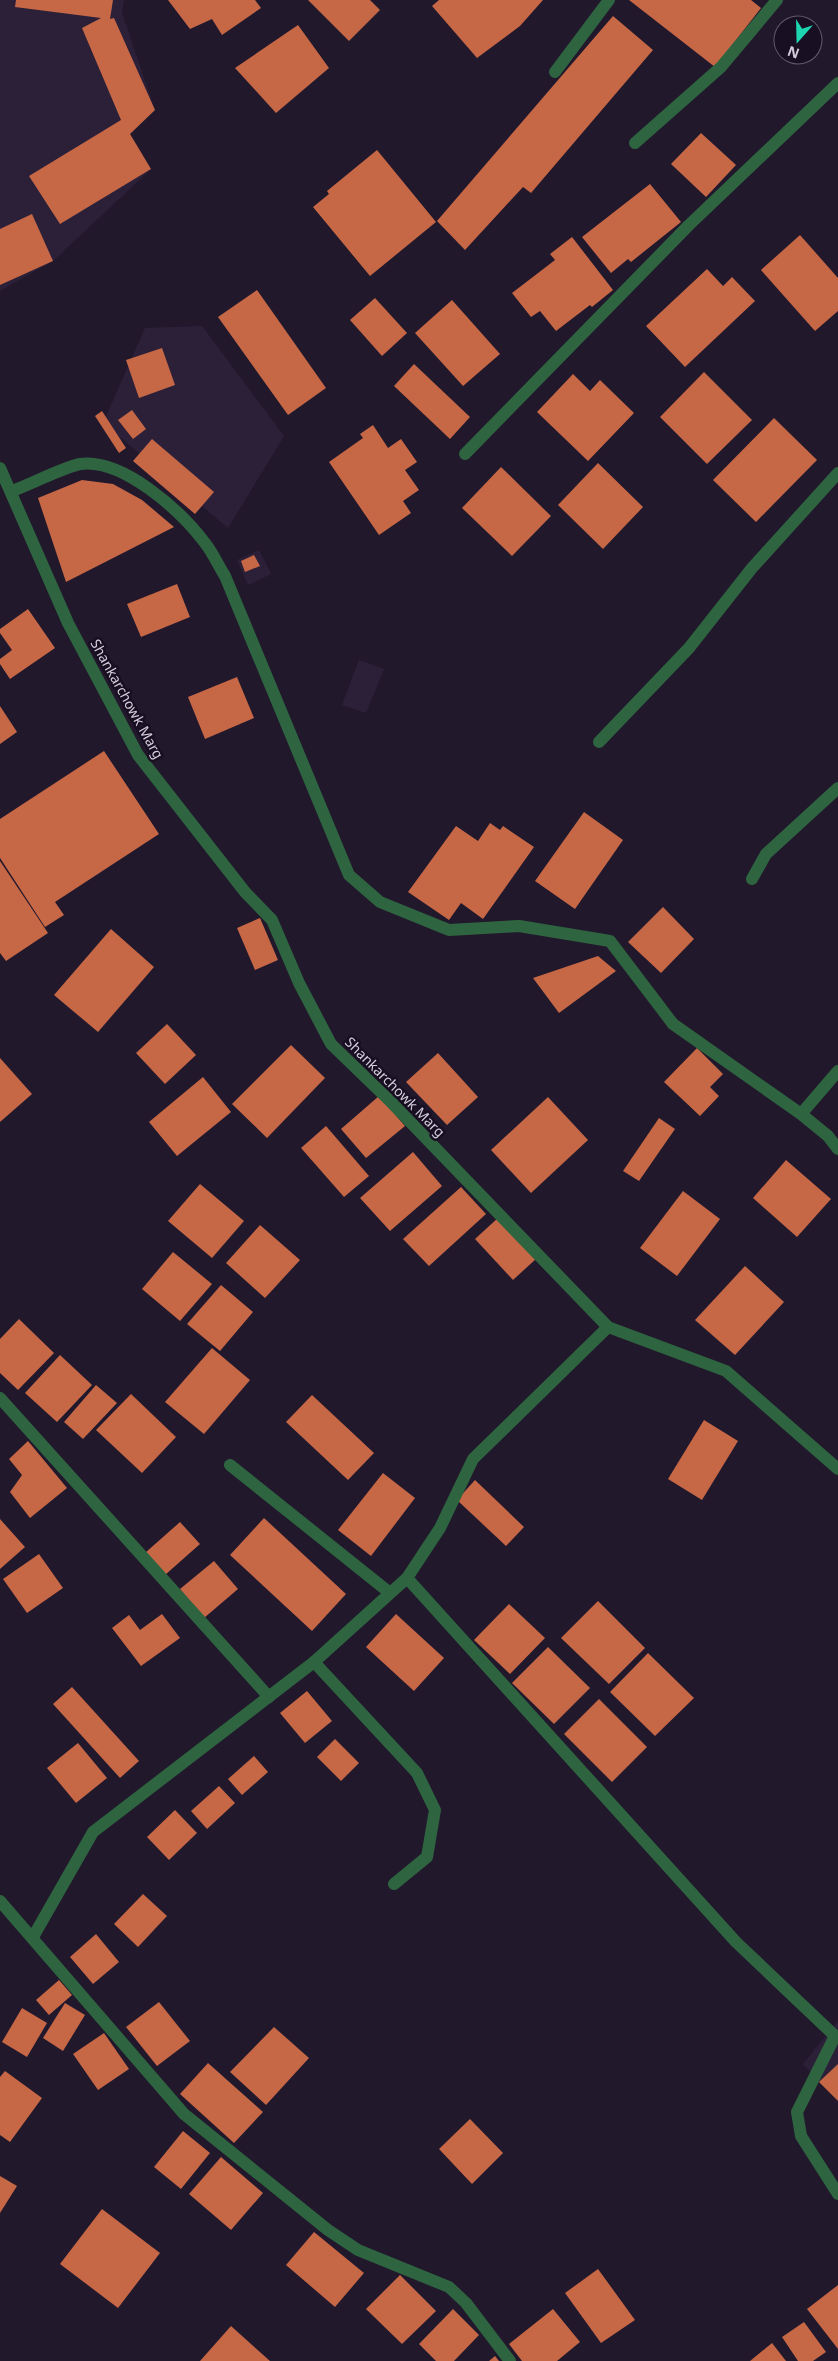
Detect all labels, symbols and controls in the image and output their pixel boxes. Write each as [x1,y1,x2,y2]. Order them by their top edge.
north arrow [773,15,823,65]
text: N [785,42,802,64]
street label: Shankarchowk Marg [87,635,168,762]
street label: Shankarchowk Marg [341,1032,450,1141]

